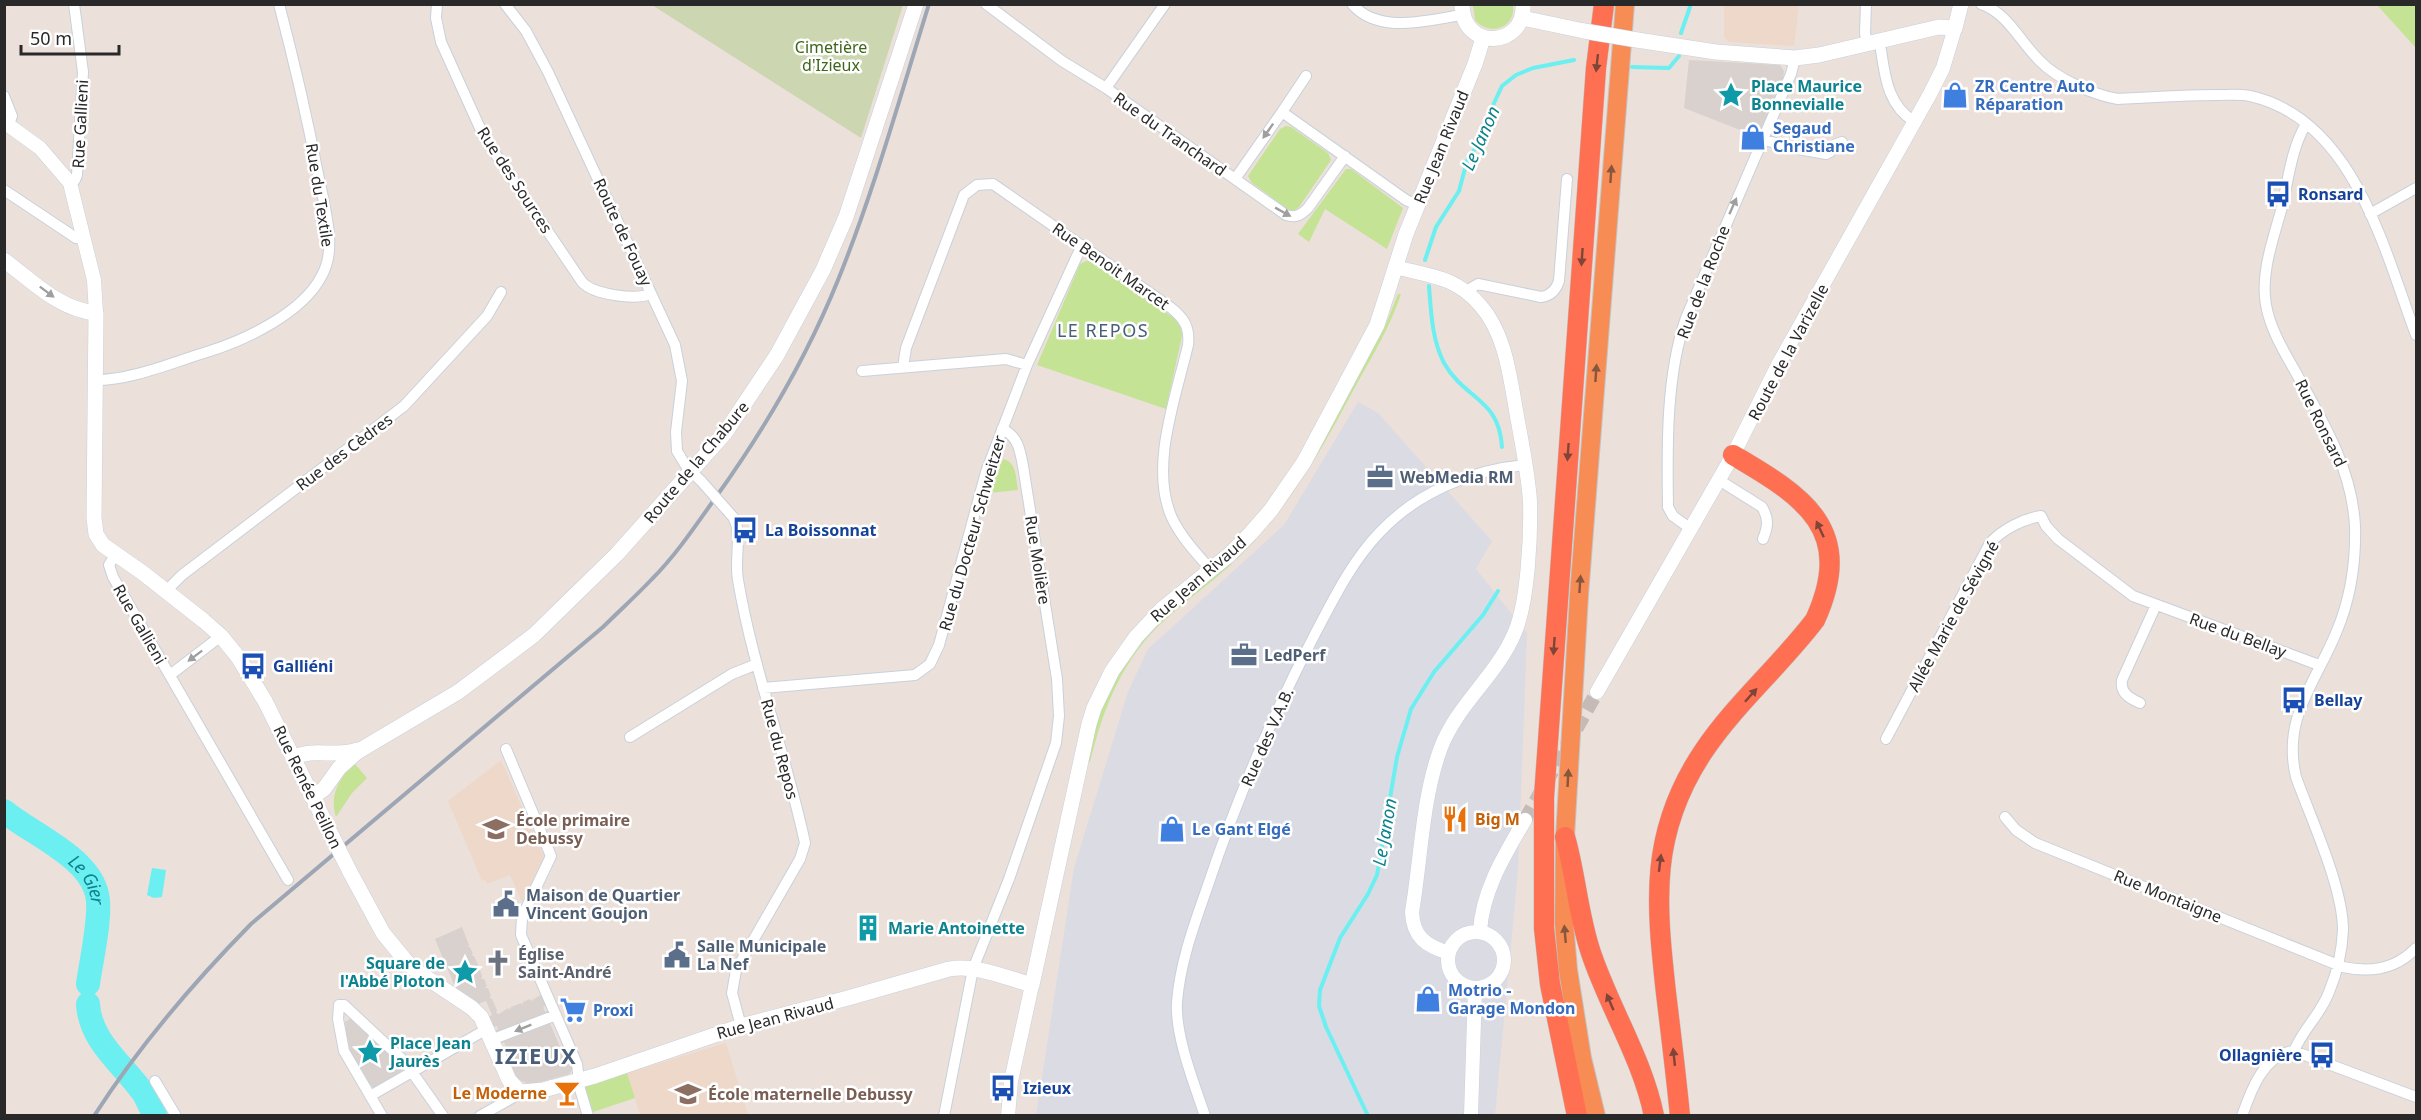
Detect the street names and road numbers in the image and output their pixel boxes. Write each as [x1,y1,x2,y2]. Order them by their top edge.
street label: Rue Gallieni [67,79,93,169]
street label: Rue du Tranchard [1109,87,1231,181]
street label: Rue Jean Rivaud [1408,87,1474,207]
street label: Rue des Sources [472,123,558,237]
street label: Rue du Textile [301,141,339,249]
street label: Route de Fouay [588,175,658,290]
street label: Rue Benoit Marcet [1048,217,1174,315]
street label: Rue de la Roche [1671,222,1735,342]
street label: Route de la Varizelle [1743,280,1833,424]
street label: Rue Ronsard [2290,375,2352,471]
street label: Route de la Chabure [638,396,754,528]
street label: Rue des Cèdres [291,408,397,496]
street label: Rue du Docteur Schweitzer [934,432,1011,633]
street label: Rue Molière [1020,514,1056,606]
street label: Rue Jean Rivaud [1145,531,1251,627]
street label: Allée Marie de Sévigné [1902,536,2004,696]
street label: Rue Gallieni [108,580,172,668]
street label: Rue du Bellay [2186,607,2290,663]
street label: Rue des V.A.B. [1235,684,1299,790]
street label: Rue du Repos [756,696,804,802]
street label: Rue Renée Peillon [269,722,347,852]
street label: Rue Montaigne [2111,864,2225,928]
street label: Rue Jean Rivaud [714,992,836,1044]

